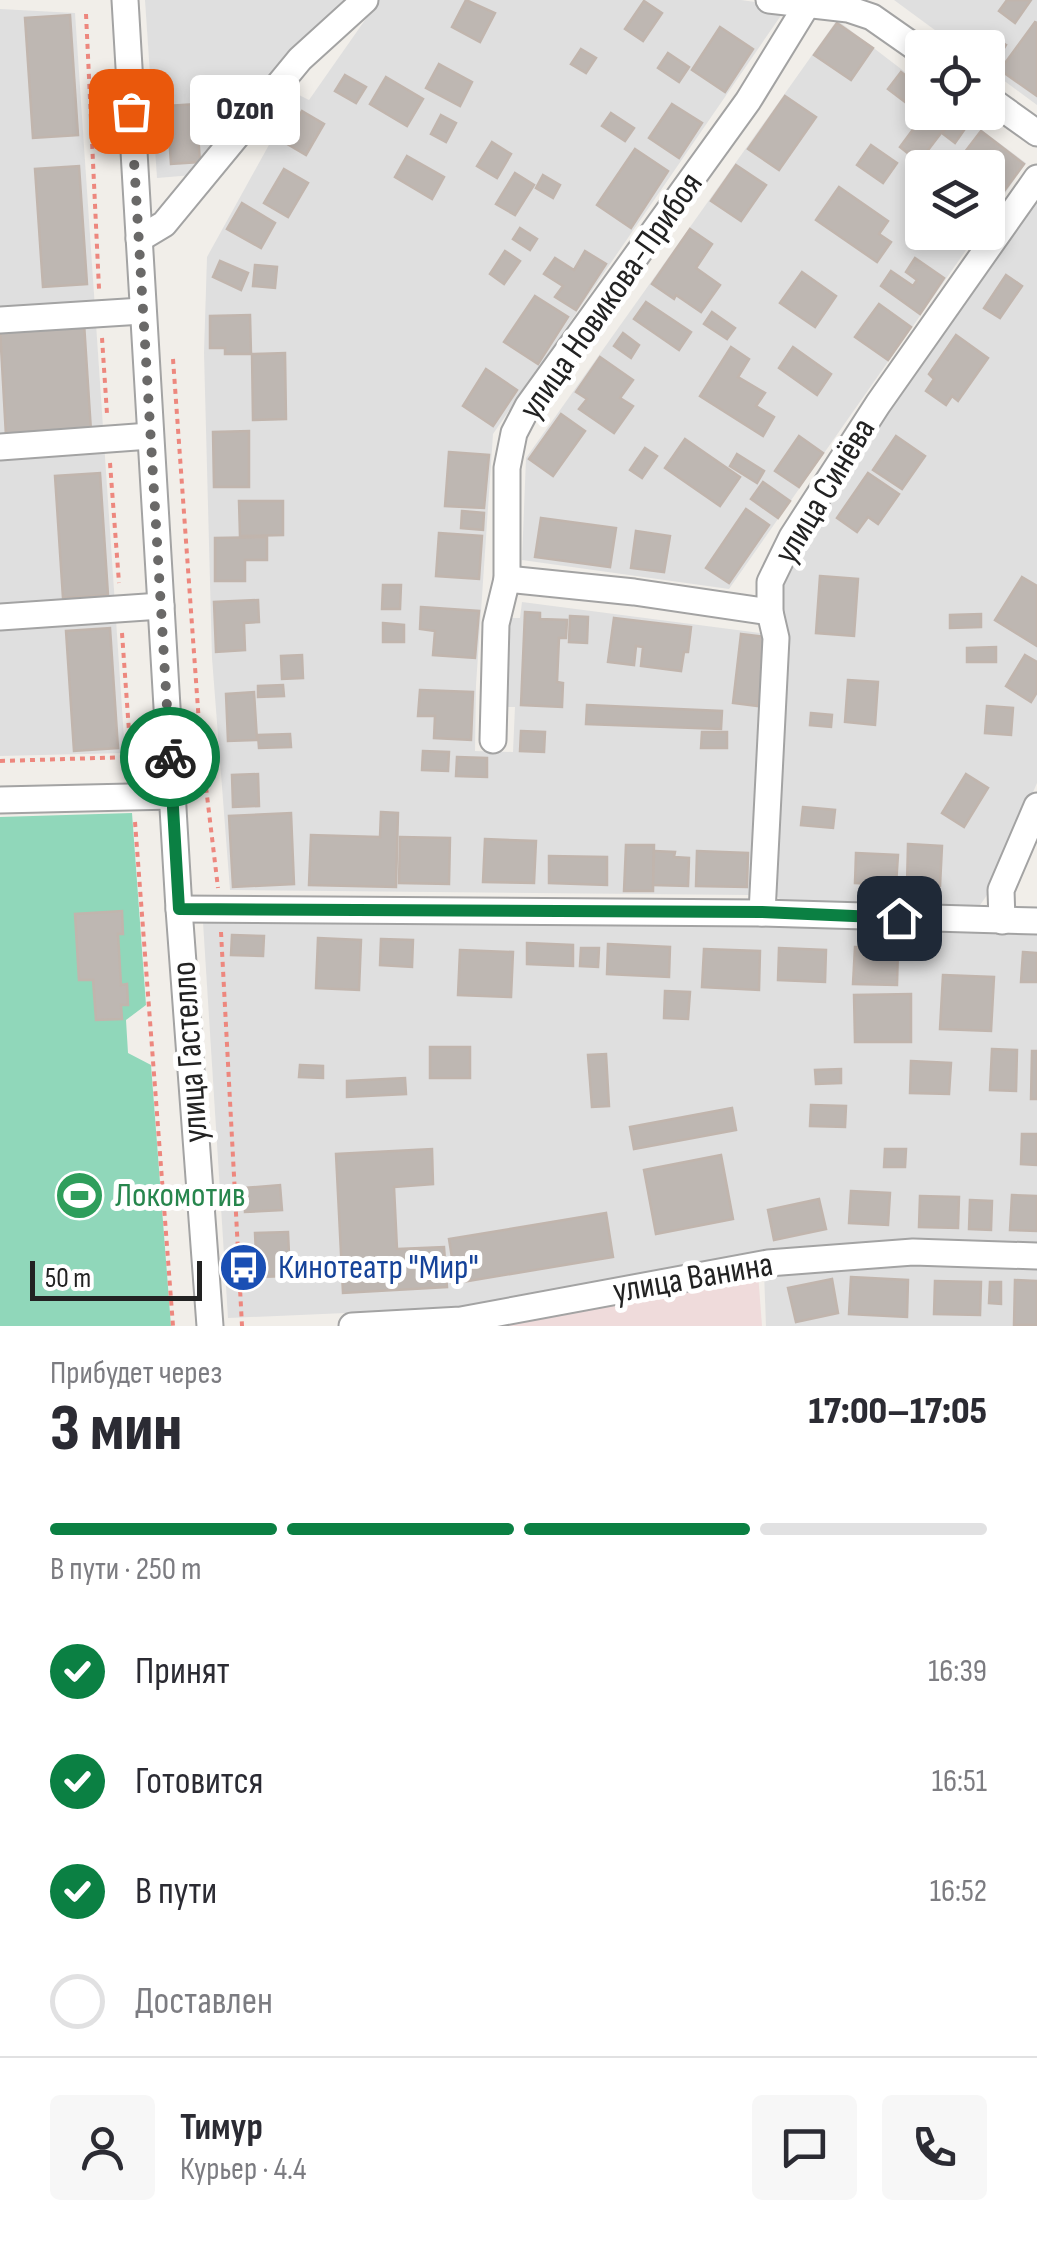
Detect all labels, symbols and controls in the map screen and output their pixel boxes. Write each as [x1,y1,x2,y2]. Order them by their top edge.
map controls [905,30,1005,250]
button: locate [905,30,1005,130]
pin [89,69,174,154]
callout: Ozon [191,76,301,146]
icon: bag [104,84,159,139]
text: Ozon [216,90,274,129]
button: layers [905,150,1005,250]
street label: улица Новикова-Прибоя [510,164,712,428]
street label: улица Синёва [765,411,885,571]
courier [120,707,220,807]
icon: bike [143,730,198,785]
pin [857,876,942,961]
icon: home [872,891,927,946]
street label: улица Гастелло [162,960,218,1144]
sports icon: Локомотив [54,1169,106,1221]
place label: Локомотив [115,1174,245,1217]
bus stop icon: Кинотеатр "Мир" [217,1241,269,1293]
street label: улица Ванина [610,1243,776,1313]
place label: Кинотеатр "Мир" [278,1246,479,1289]
scale bar [30,1256,202,1300]
text: 50 m [45,1262,91,1295]
text: Прибудет через [50,1354,222,1393]
text: 17:00–17:05 [808,1389,987,1434]
text: 3 мин [50,1391,182,1469]
text: В пути · 250 m [50,1550,202,1589]
icon: check [50,1644,105,1699]
text: Принят [135,1649,230,1694]
text: 16:39 [928,1652,987,1691]
icon: check [50,1754,105,1809]
text: Готовится [135,1759,264,1804]
text: 16:51 [932,1762,987,1801]
icon: check [50,1864,105,1919]
text: В пути [135,1869,217,1914]
text: 16:52 [930,1872,987,1911]
text: Доставлен [135,1979,273,2024]
button: person [50,2095,155,2200]
button: chat [752,2095,857,2200]
button: phone [882,2095,987,2200]
text: Тимур [180,2105,263,2150]
text: Курьер · 4.4 [180,2150,306,2189]

